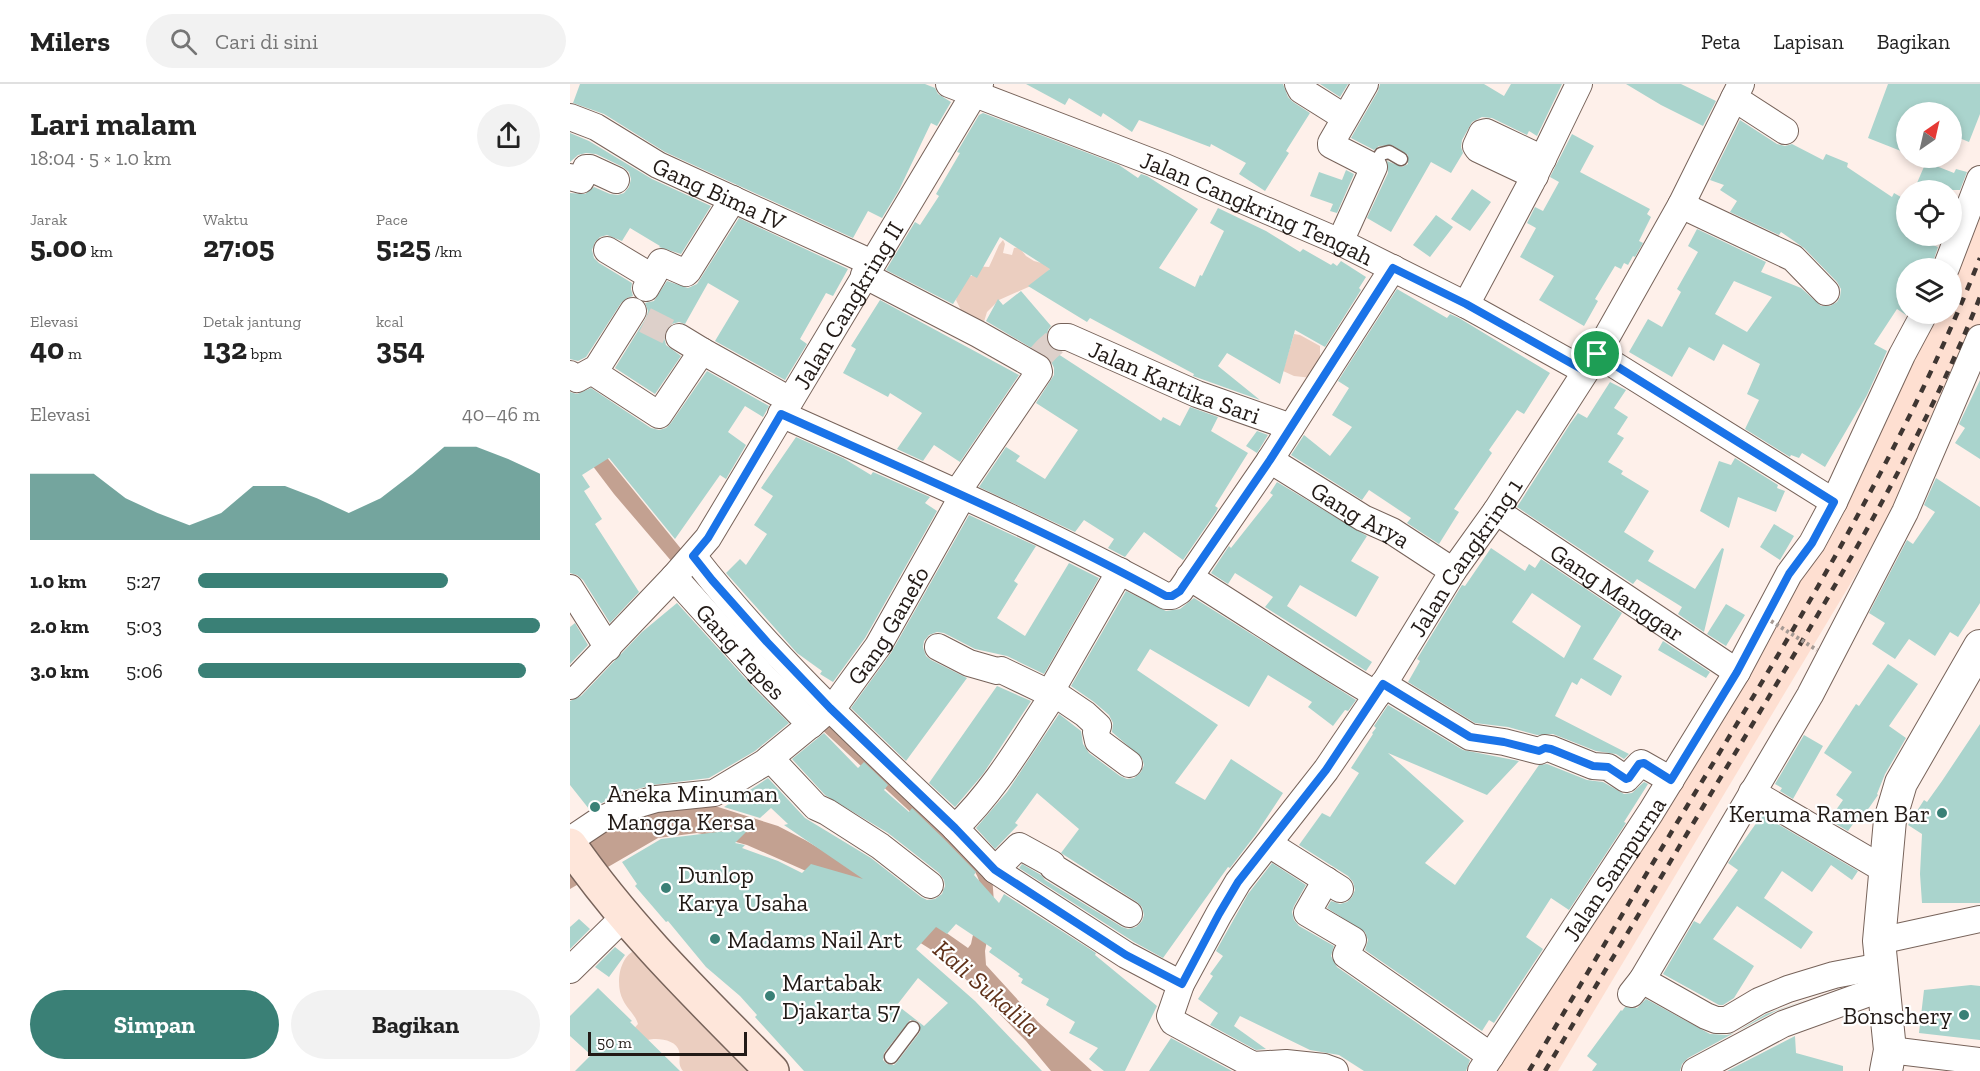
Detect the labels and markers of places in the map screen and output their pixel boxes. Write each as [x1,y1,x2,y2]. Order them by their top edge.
pin [1571,328,1622,379]
place label: Aneka Minuman Mangga Kersa [607,779,779,836]
place label: Keruma Ramen Bar [1729,799,1930,828]
marker: Aneka Minuman Mangga Kersa [588,800,602,814]
marker: Keruma Ramen Bar [1935,806,1949,820]
place label: Dunlop Karya Usaha [678,860,808,917]
marker: Dunlop Karya Usaha [659,881,673,895]
place label: Madams Nail Art [727,925,902,954]
marker: Madams Nail Art [708,932,722,946]
place label: Martabak Djakarta 57 [782,968,900,1025]
marker: Martabak Djakarta 57 [763,989,777,1003]
place label: Bonschery [1843,1001,1953,1030]
marker: Bonschery [1957,1008,1971,1022]

